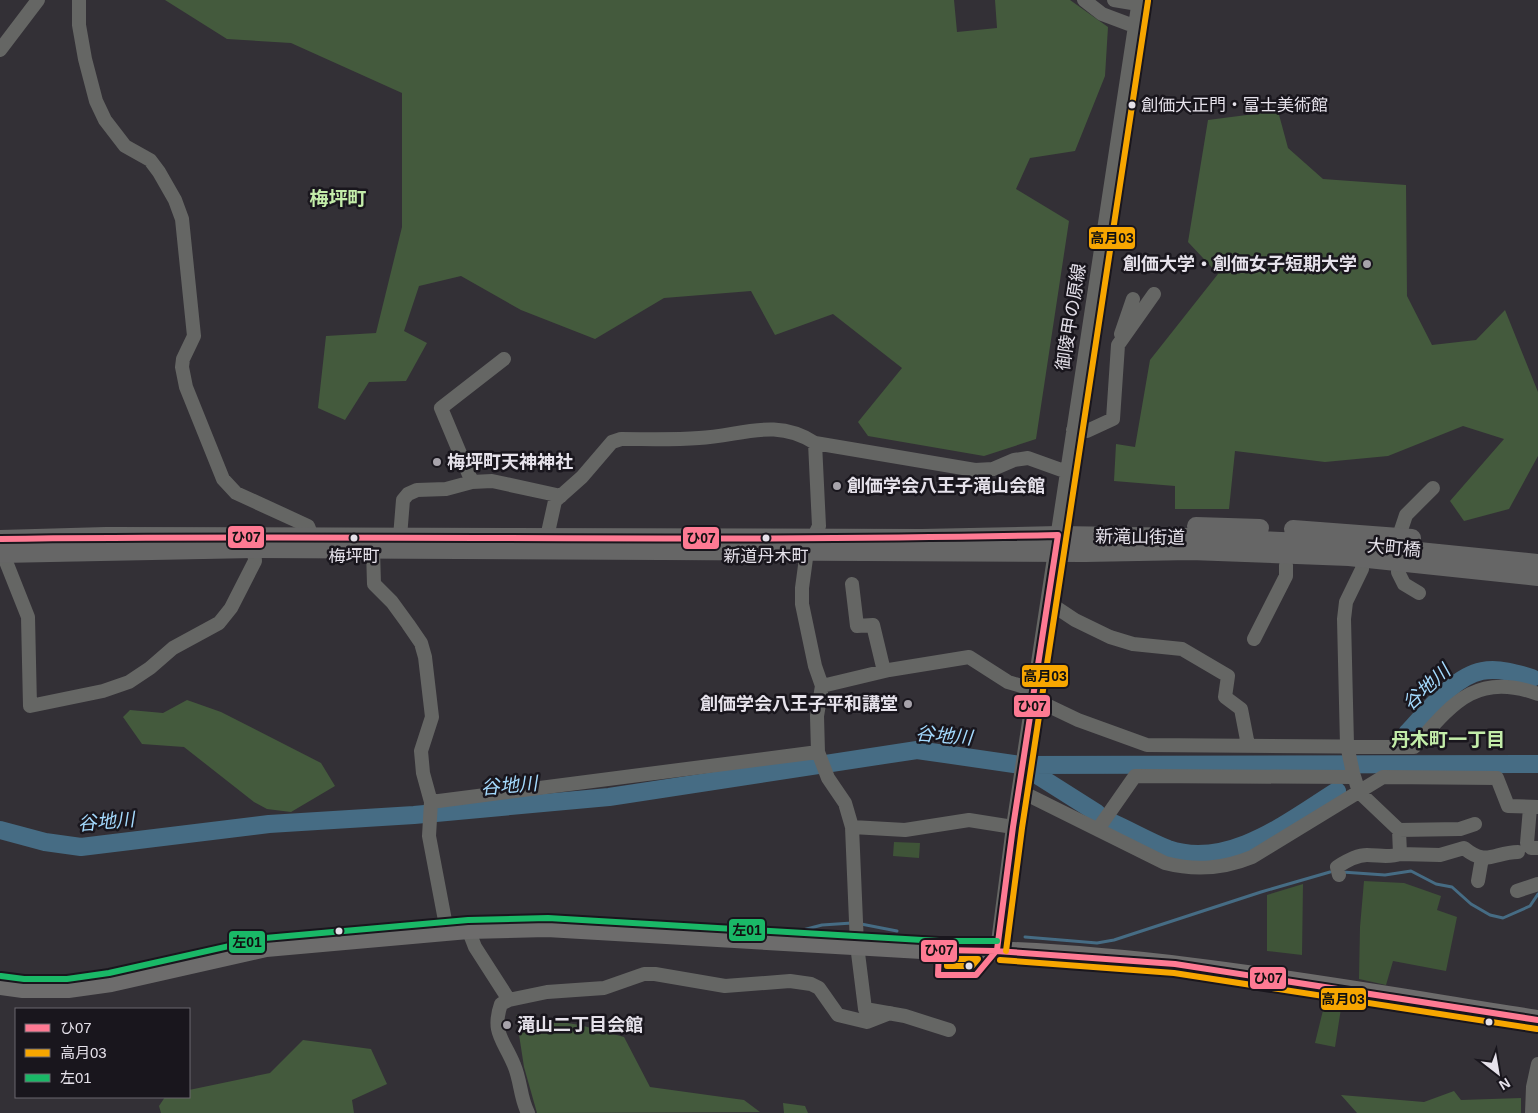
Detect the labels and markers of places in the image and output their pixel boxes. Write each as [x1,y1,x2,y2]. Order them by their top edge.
place label: 創価大正門・富士美術館 [1141,96,1328,115]
marker: 創価大正門・富士美術館 [1127,100,1137,110]
place label: 創価大学・創価女子短期大学 [1123,254,1357,274]
marker: 創価大学・創価女子短期大学 [1361,258,1373,270]
place label: 梅坪町天神神社 [447,452,573,472]
marker: 梅坪町天神神社 [431,456,443,468]
place label: 創価学会八王子滝山会館 [847,476,1045,496]
marker: 創価学会八王子滝山会館 [831,480,843,492]
marker: 梅坪町 [349,533,359,543]
marker: 新道丹木町 [761,533,771,543]
place label: 梅坪町 [329,547,380,566]
place label: 新道丹木町 [724,547,809,566]
place label: 創価学会八王子平和講堂 [700,694,898,714]
marker: 創価学会八王子平和講堂 [902,698,914,710]
unlabelled marker [334,926,344,936]
unlabelled marker [964,961,974,971]
place label: 滝山二丁目会館 [517,1015,643,1035]
unlabelled marker [1484,1017,1494,1027]
marker: 滝山二丁目会館 [501,1019,513,1031]

